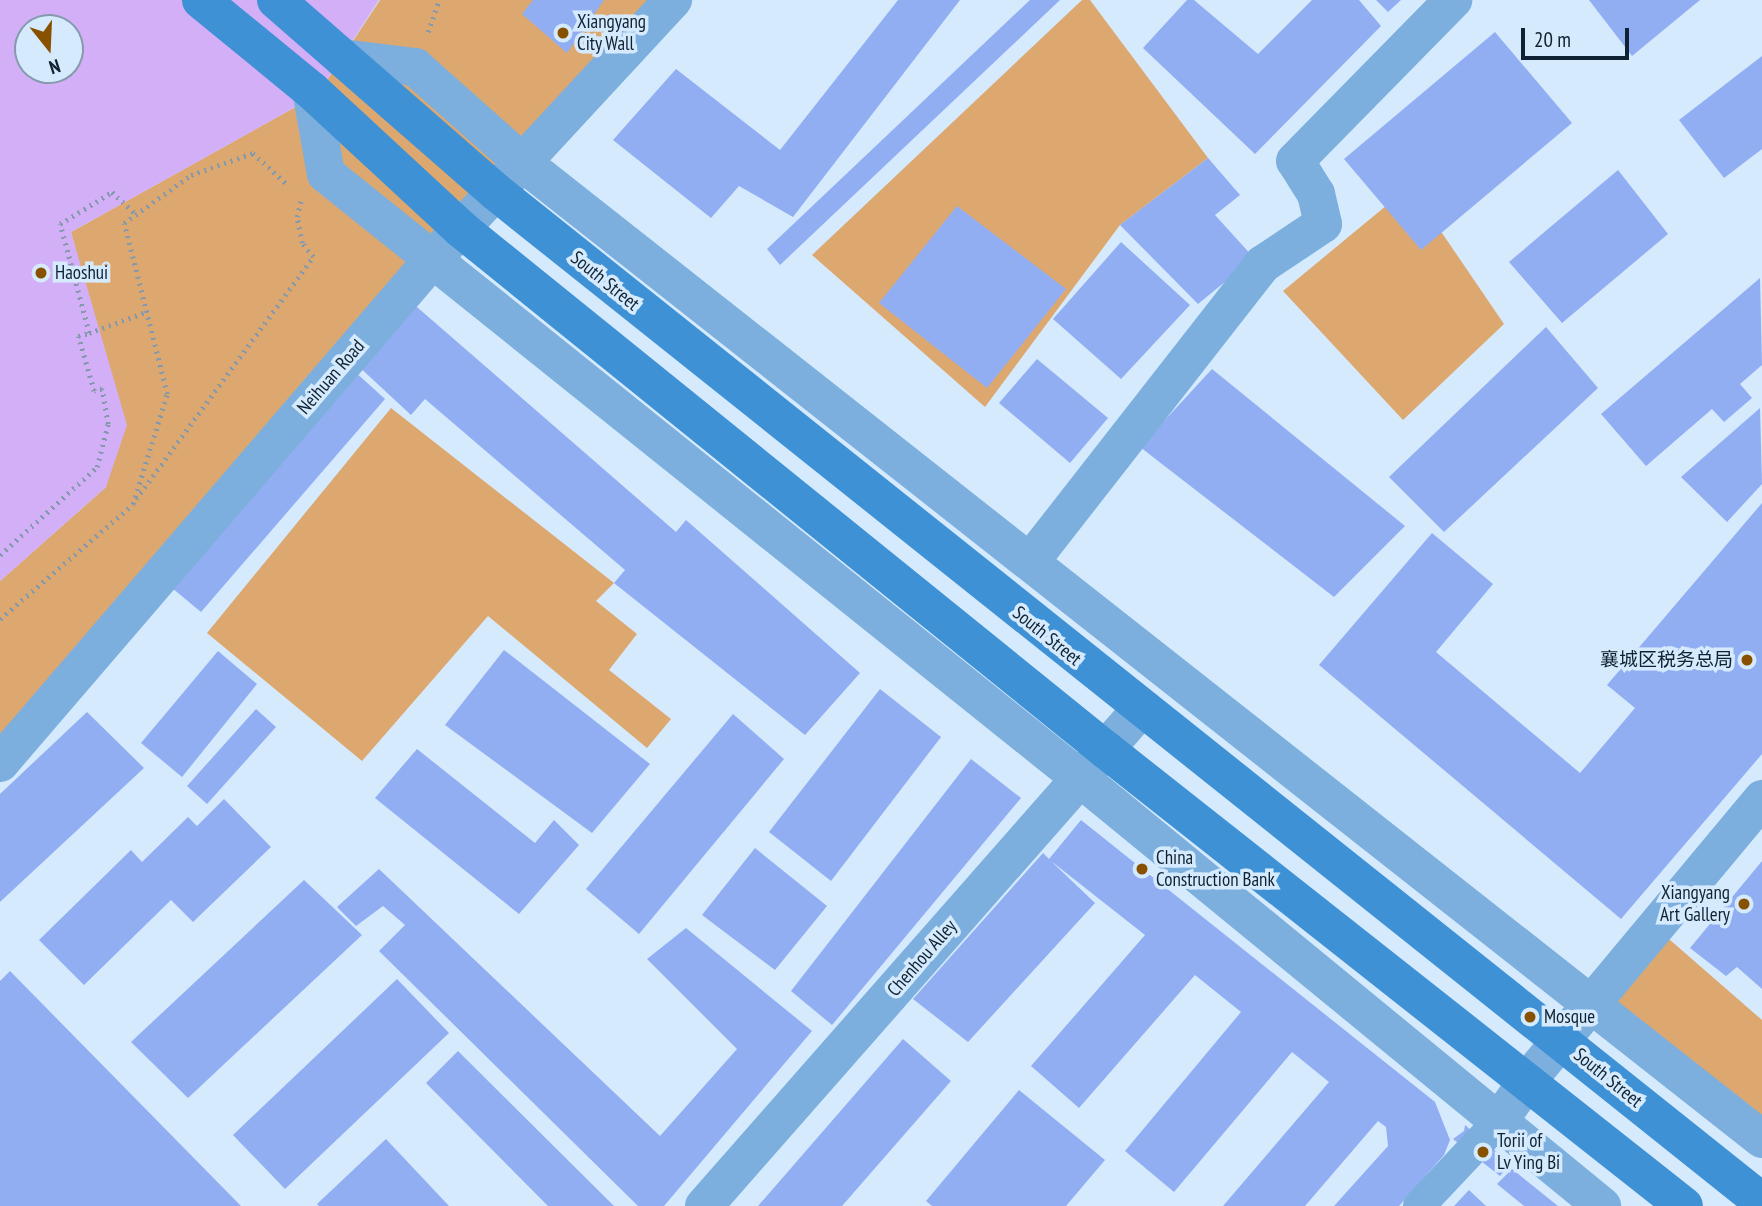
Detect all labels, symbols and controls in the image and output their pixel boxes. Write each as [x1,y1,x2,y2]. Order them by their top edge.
place label: Xiangyang City Wall [577,11,646,55]
north arrow [14,14,84,84]
scale bar [1524,14,1632,58]
marker: Xiangyang City Wall [555,25,571,41]
text: 20 m [1534,26,1571,53]
text: N [46,54,63,80]
street label: South Street [566,246,644,316]
place label: Haoshui [55,262,108,284]
marker: Haoshui [33,265,49,281]
street label: Neihuan Road [292,335,370,419]
street label: South Street [1008,601,1086,671]
place label: 襄城区税务总局 [1600,649,1733,671]
marker: 襄城区税务总局 [1739,652,1755,668]
place label: China Construction Bank [1156,847,1275,891]
marker: China Construction Bank [1134,861,1150,877]
place label: Xiangyang Art Gallery [1660,882,1730,926]
marker: Xiangyang Art Gallery [1736,896,1752,912]
street label: Chenhou Alley [882,915,962,1001]
place label: Mosque [1544,1006,1595,1028]
marker: Mosque [1522,1009,1538,1025]
street label: South Street [1569,1043,1647,1113]
place label: Torii of Lv Ying Bi [1497,1130,1561,1174]
marker: Torii of Lv Ying Bi [1475,1144,1491,1160]

